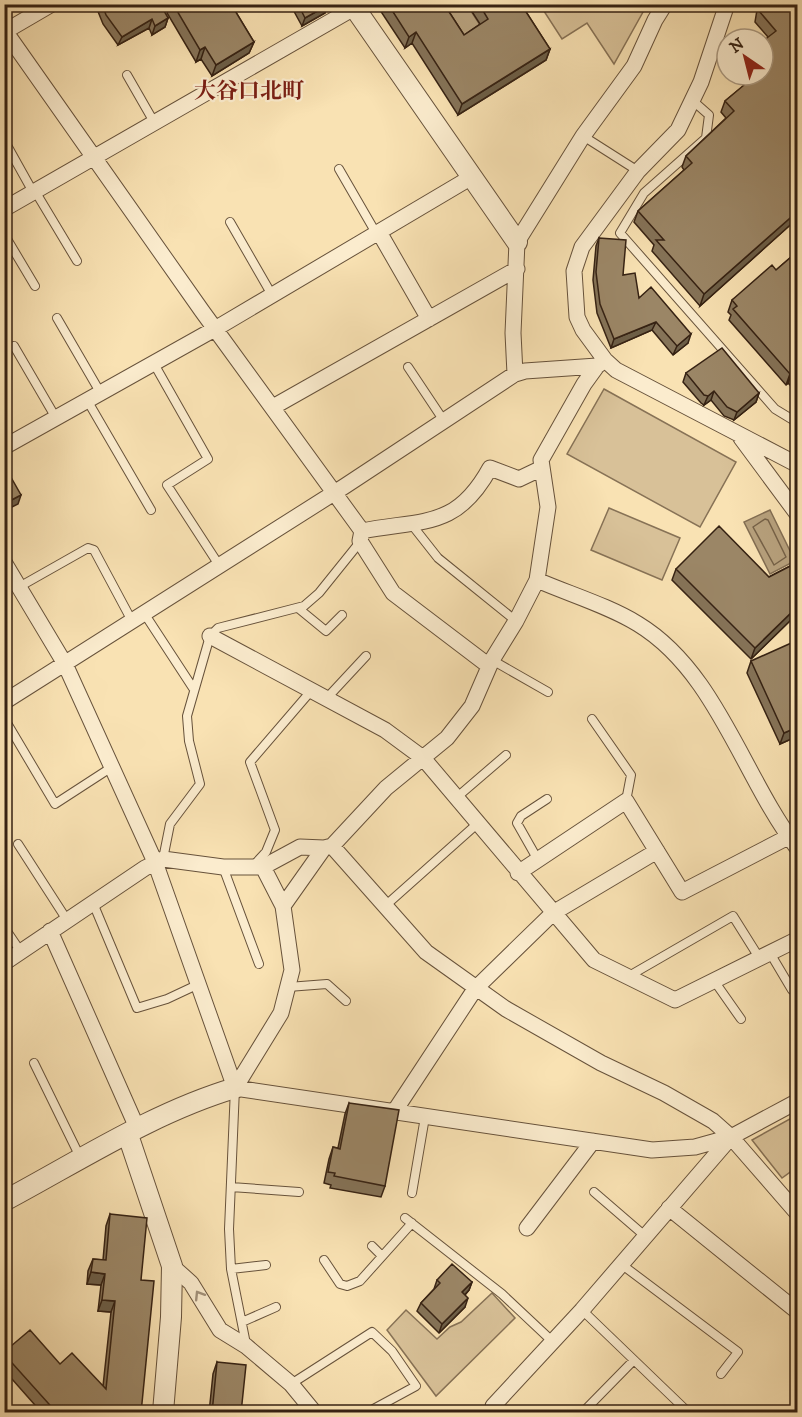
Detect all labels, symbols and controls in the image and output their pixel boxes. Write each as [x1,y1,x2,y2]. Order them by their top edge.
north arrow [715,27,775,87]
text: N [726,34,748,57]
district label: 大谷口北町 [194,78,304,105]
one-way arrow [195,1291,206,1302]

